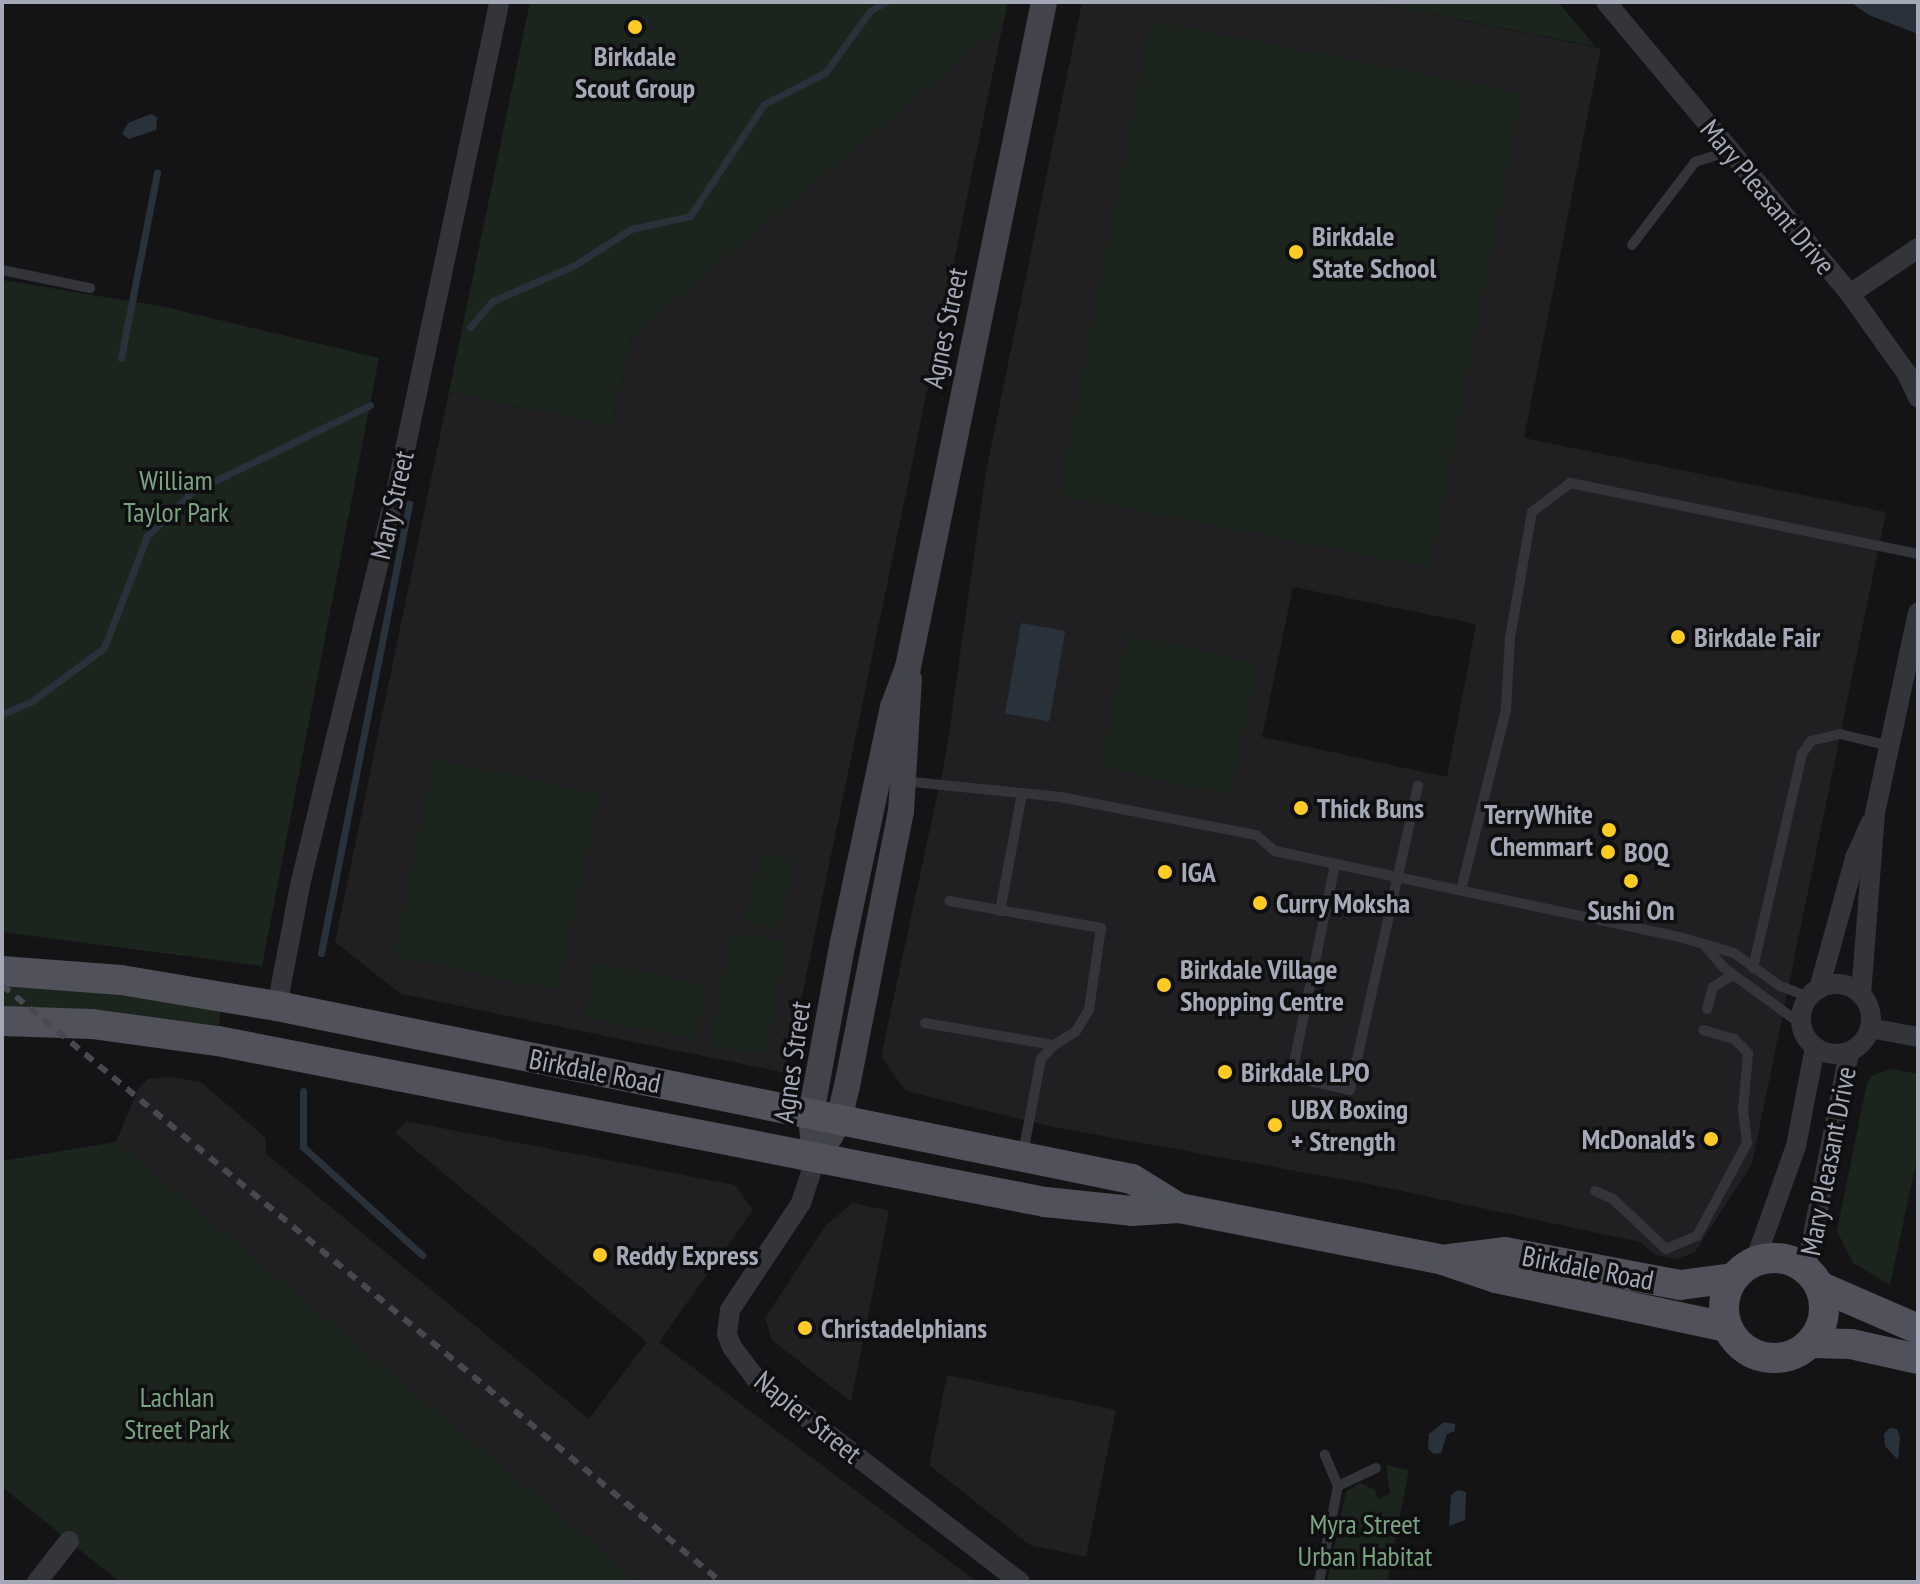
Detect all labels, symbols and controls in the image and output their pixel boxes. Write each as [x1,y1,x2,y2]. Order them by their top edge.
marker: Birkdale Scout Group [626,18,644,36]
place label: Birkdale Scout Group [575,39,695,105]
street label: Mary Pleasant Drive [1693,112,1843,282]
place label: Birkdale State School [1312,219,1436,285]
marker: Birkdale State School [1287,243,1305,261]
street label: Agnes Street [916,265,974,391]
street label: Mary Street [363,447,421,563]
park label: William Taylor Park [123,463,229,529]
place label: Birkdale Fair [1694,620,1820,654]
marker: Birkdale Fair [1669,628,1687,646]
place label: Thick Buns [1317,791,1425,825]
place label: TerryWhite Chemmart [1484,797,1593,863]
marker: Thick Buns [1292,799,1310,817]
marker: TerryWhite Chemmart [1600,821,1618,839]
place label: BOQ [1624,835,1669,869]
marker: BOQ [1599,843,1617,861]
place label: IGA [1181,855,1216,889]
marker: IGA [1156,863,1174,881]
marker: Sushi On [1622,872,1640,890]
place label: Curry Moksha [1276,886,1411,920]
place label: Sushi On [1587,893,1675,927]
marker: Curry Moksha [1251,894,1269,912]
place label: Birkdale Village Shopping Centre [1180,952,1344,1018]
marker: Birkdale Village Shopping Centre [1155,976,1173,994]
street label: Agnes Street [767,999,817,1125]
street label: Birkdale Road [527,1042,663,1100]
place label: Birkdale LPO [1241,1055,1370,1089]
marker: Birkdale LPO [1216,1063,1234,1081]
street label: Mary Pleasant Drive [1793,1063,1863,1259]
place label: UBX Boxing + Strength [1291,1092,1409,1158]
marker: UBX Boxing + Strength [1266,1116,1284,1134]
place label: McDonald's [1582,1122,1695,1156]
marker: McDonald's [1702,1130,1720,1148]
place label: Reddy Express [616,1238,759,1272]
street label: Birkdale Road [1520,1239,1656,1297]
marker: Reddy Express [591,1246,609,1264]
place label: Christadelphians [821,1311,987,1345]
marker: Christadelphians [796,1319,814,1337]
street label: Napier Street [748,1364,868,1470]
park label: Lachlan Street Park [124,1380,230,1446]
park label: Myra Street Urban Habitat [1298,1507,1432,1573]

